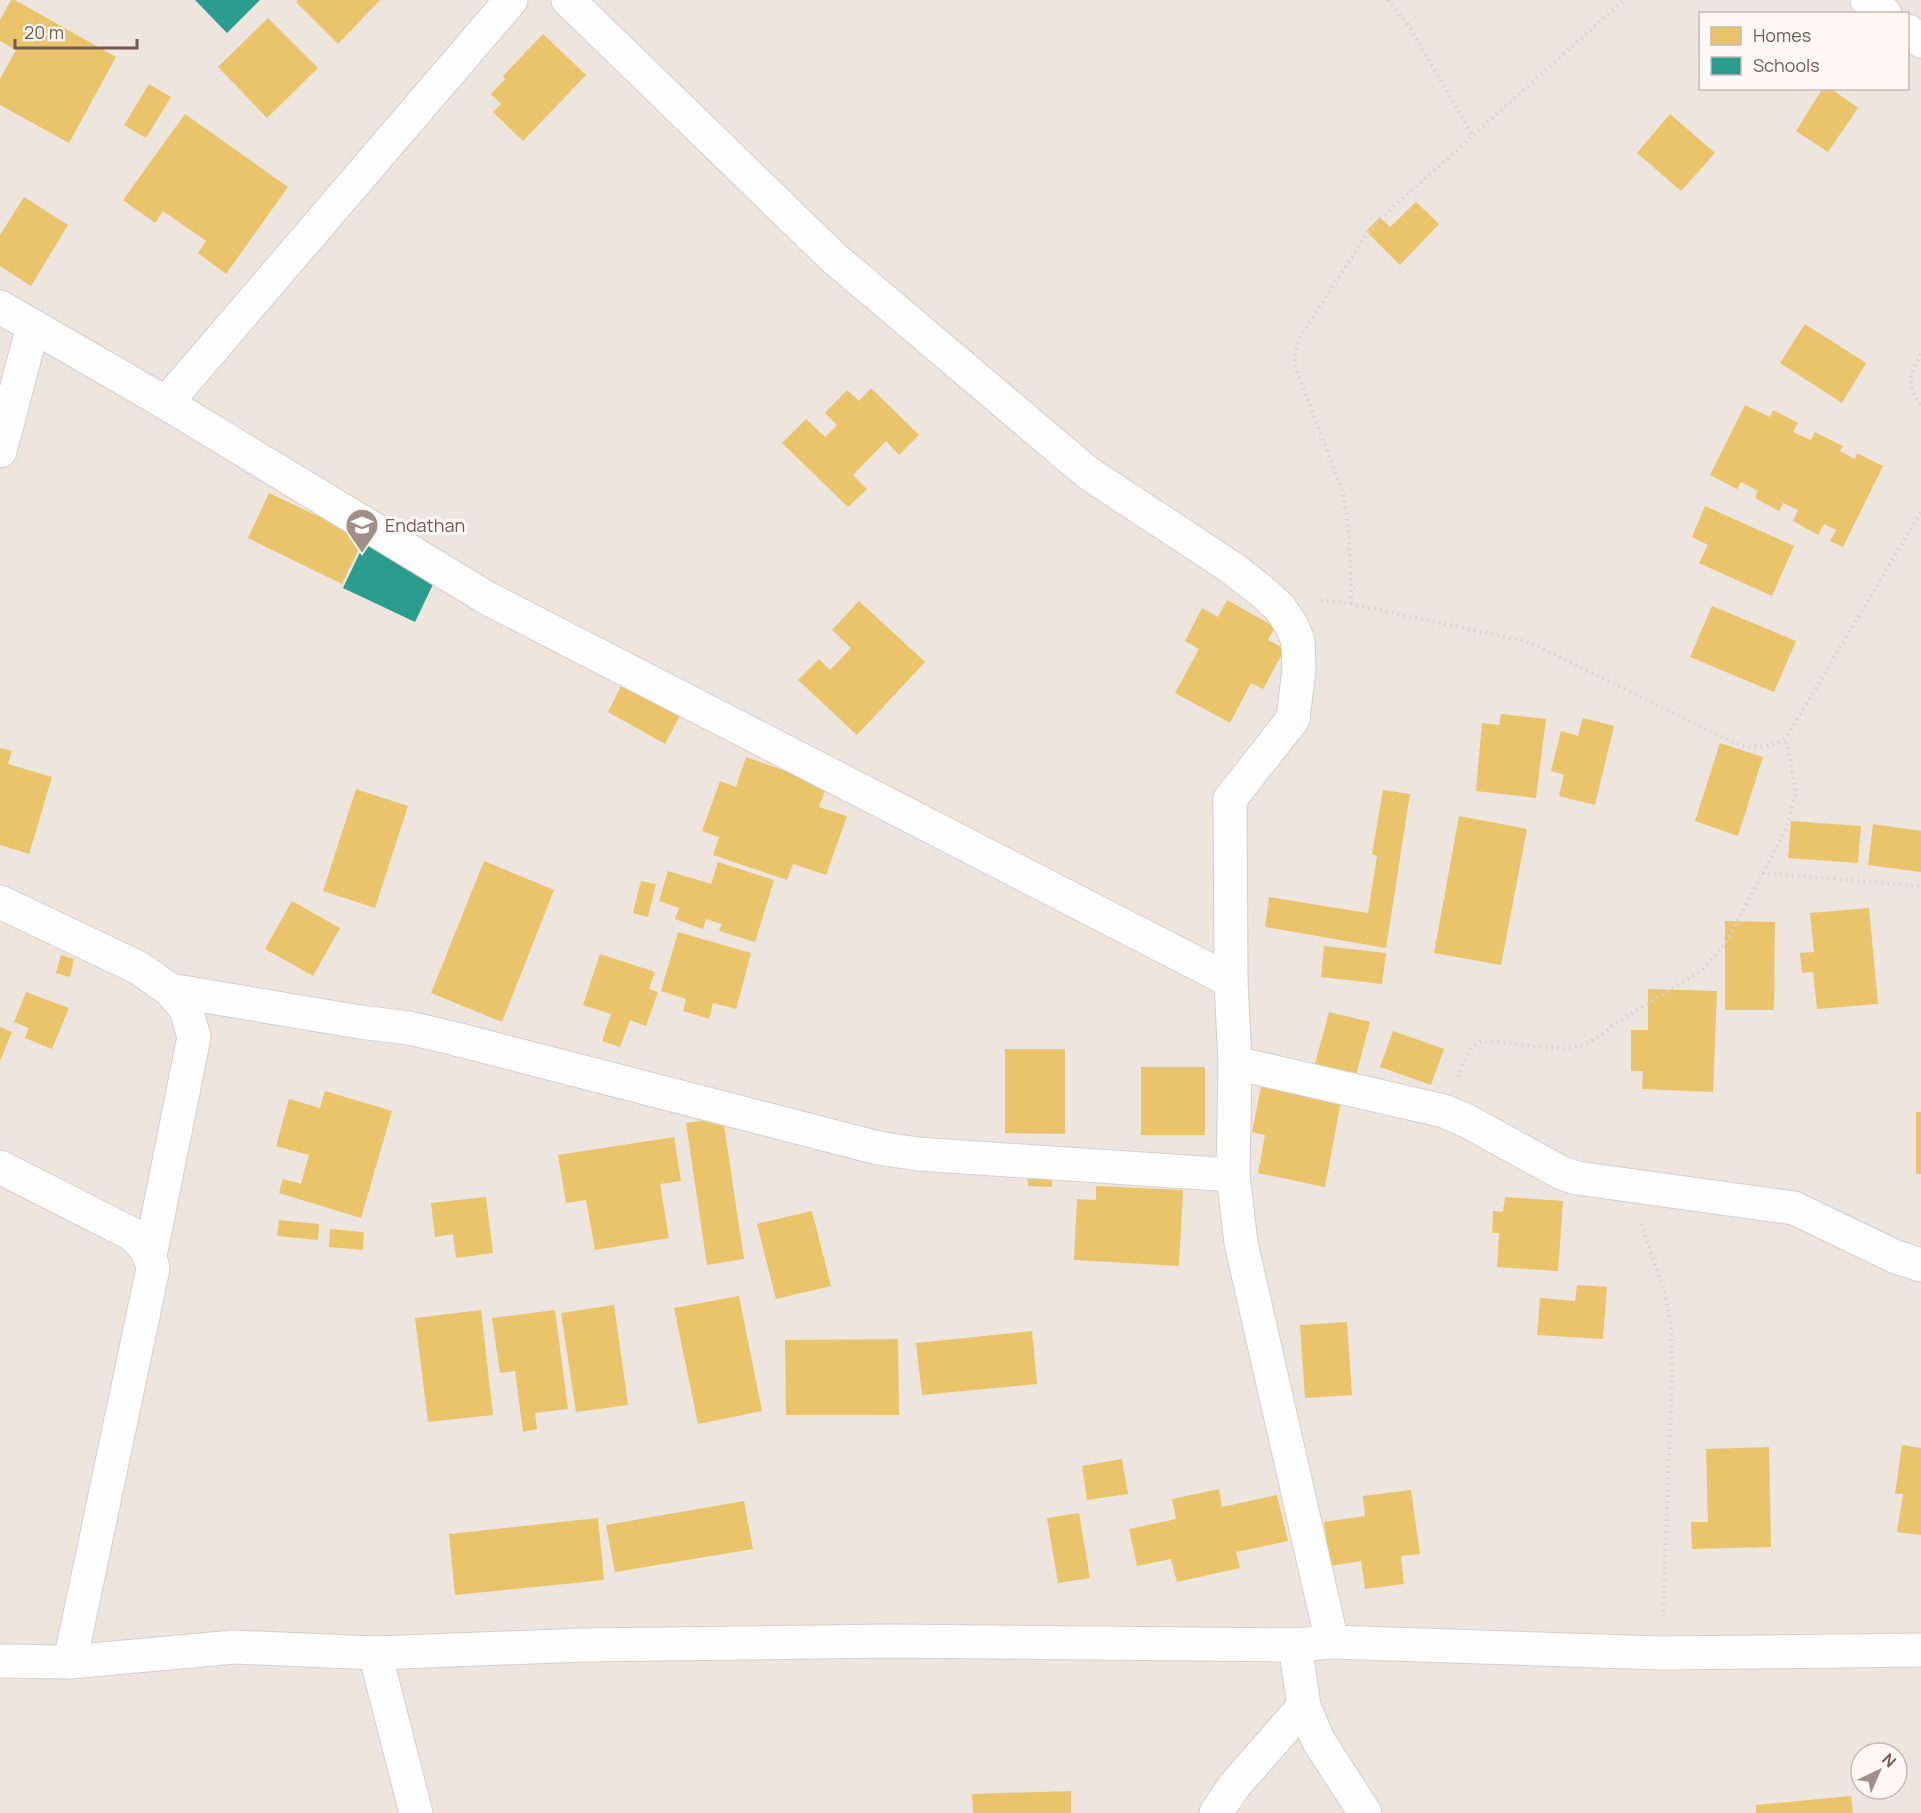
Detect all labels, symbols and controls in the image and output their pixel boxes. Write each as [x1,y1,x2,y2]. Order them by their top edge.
scale bar [15,12,136,50]
legend [1699,12,1909,90]
text: 20 m [24,20,64,44]
text: Homes [1753,23,1811,47]
text: Schools [1753,53,1820,77]
school or university icon: Endathan [344,507,380,554]
place label: Endathan [385,513,465,537]
north arrow [1849,1741,1909,1801]
text: N [1878,1748,1901,1772]

